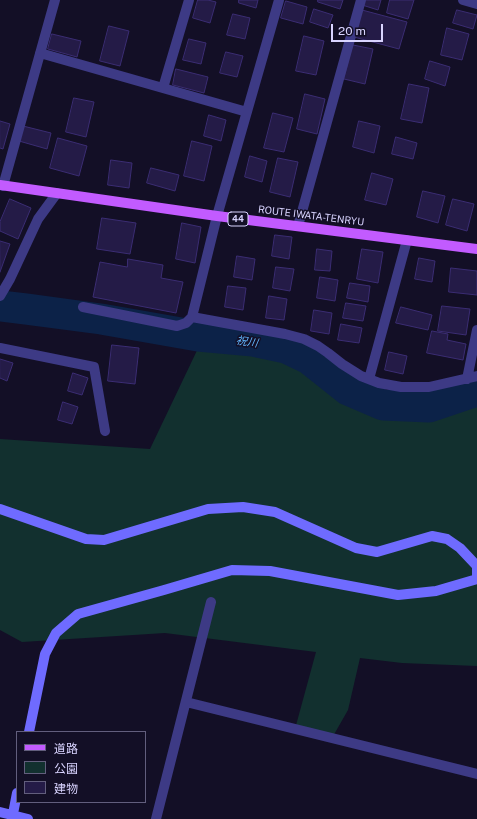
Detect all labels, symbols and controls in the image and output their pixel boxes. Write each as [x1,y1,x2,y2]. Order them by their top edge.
scale bar [333,16,385,42]
text: 20 m [338,24,366,38]
street label: ROUTE IWATA-TENRYU [257,204,365,228]
road number: 44 [228,212,248,226]
water label: 祝川 [235,334,259,350]
legend [16,731,146,803]
text: 道路 [54,742,78,756]
text: 公園 [54,762,78,776]
text: 建物 [54,782,78,796]

